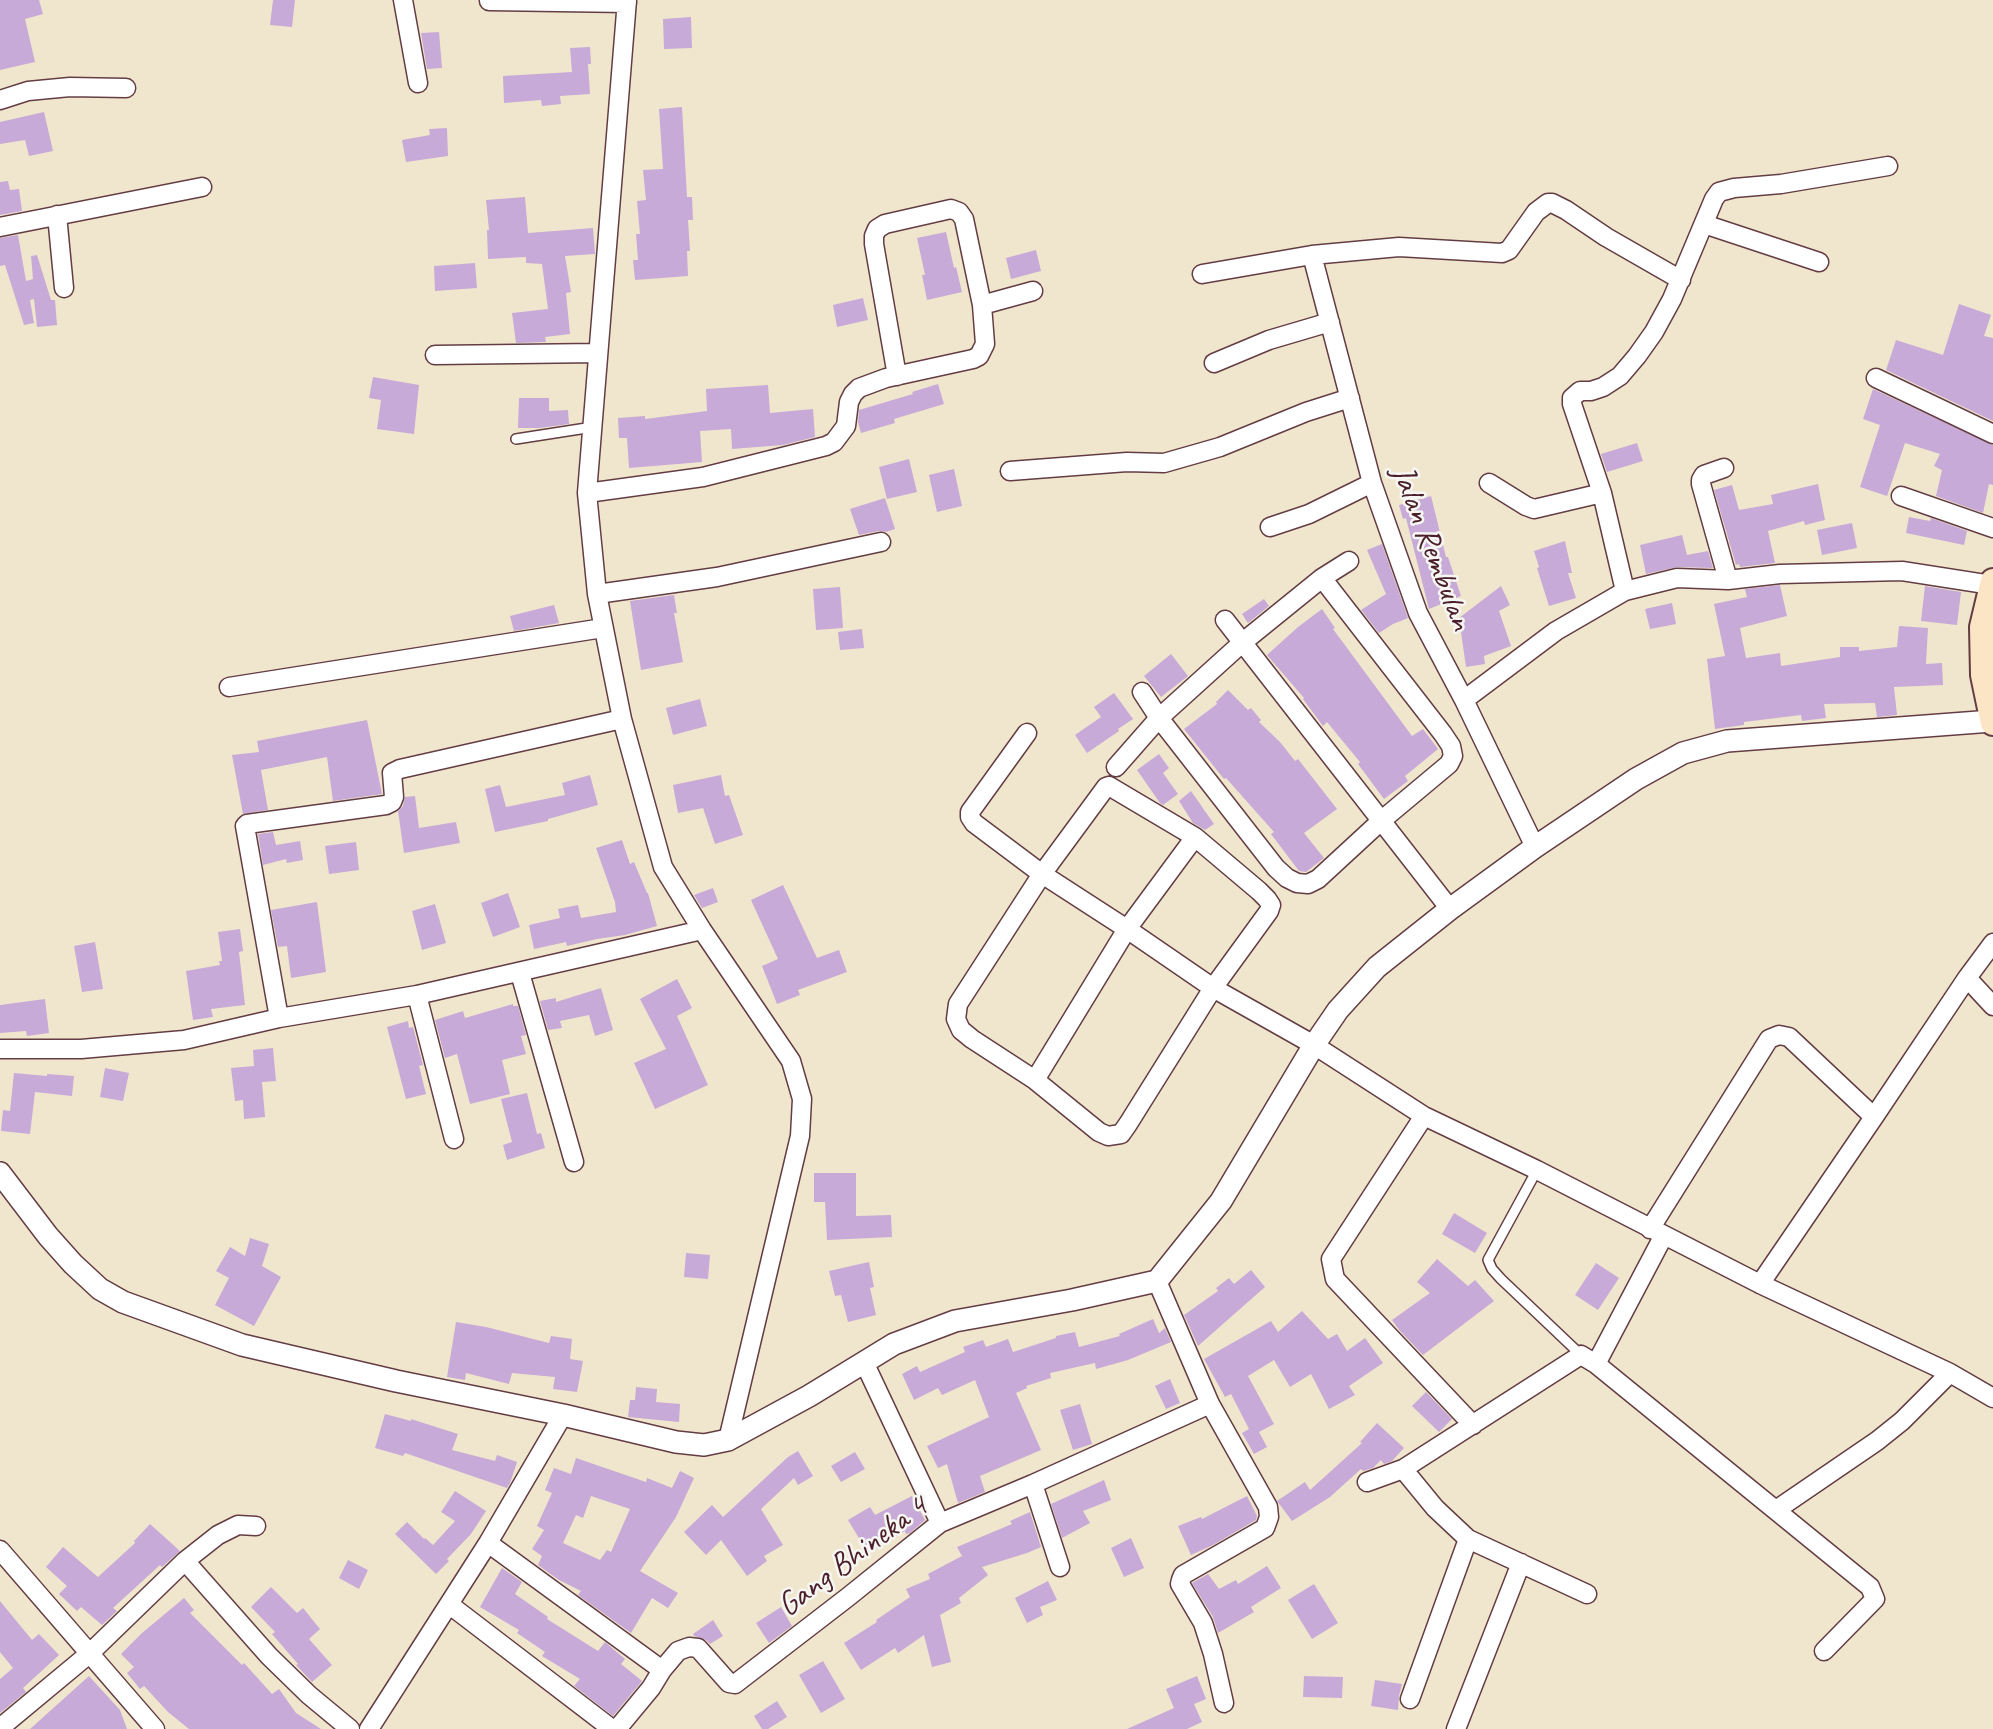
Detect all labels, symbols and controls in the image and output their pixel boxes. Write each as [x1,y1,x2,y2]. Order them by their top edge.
street label: Jalan Rembulan [1382,460,1480,636]
street label: Gang Bhineka 4 [770,1488,936,1626]

